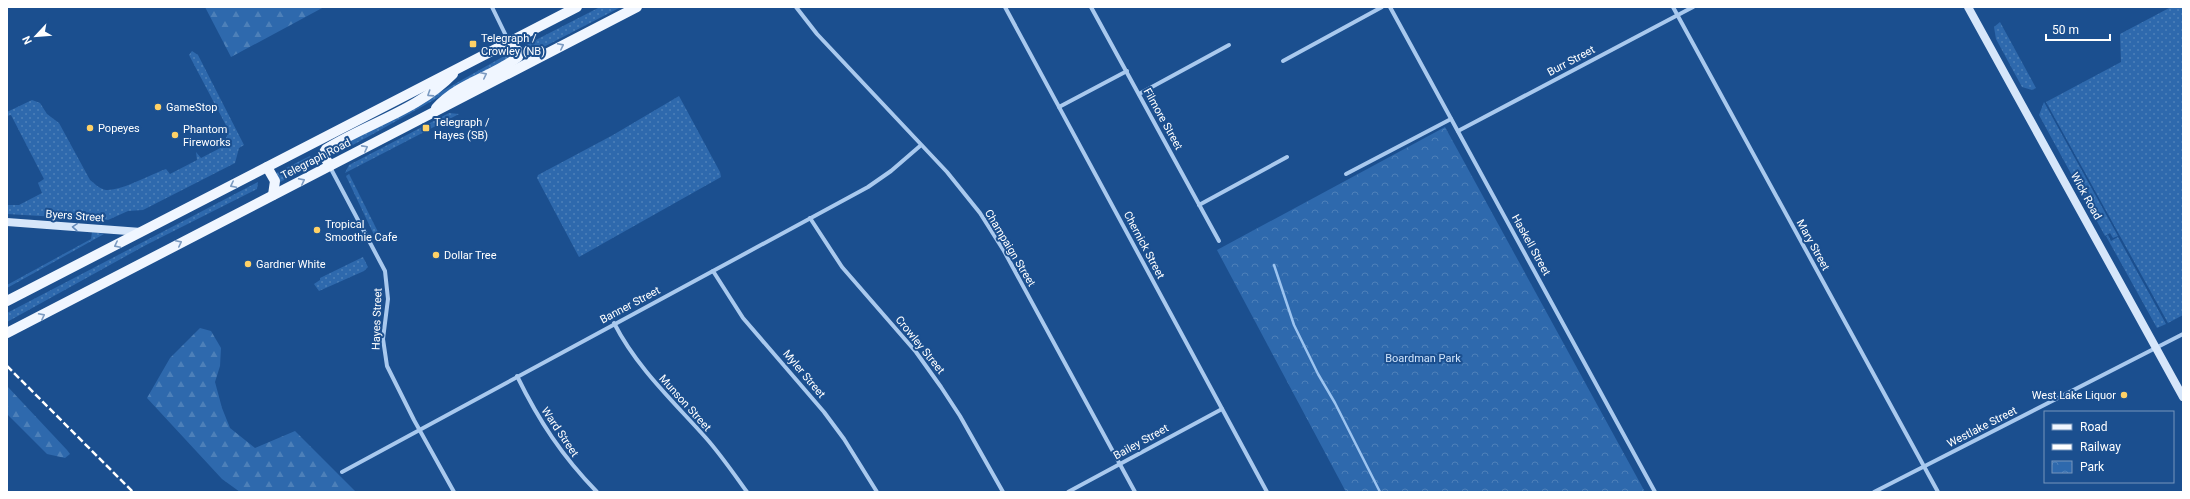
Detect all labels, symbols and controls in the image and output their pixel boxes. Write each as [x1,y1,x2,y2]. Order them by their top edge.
north arrow [16,16,56,56]
scale bar [2046,16,2110,42]
text: 50 m [2052,23,2079,37]
place label: Telegraph / Crowley (NB) [481,32,545,58]
text: N [20,34,35,47]
marker: Telegraph / Crowley (NB) [468,39,478,49]
one-way arrow [557,43,564,50]
street label: Burr Street [1545,43,1597,79]
one-way arrow [480,73,488,80]
street label: Filmore Street [1141,86,1185,152]
one-way arrow [427,89,434,97]
place label: GameStop [166,101,217,114]
marker: GameStop [153,102,163,112]
place label: Telegraph / Hayes (SB) [434,116,490,142]
place label: Popeyes [98,122,140,135]
marker: Popeyes [85,123,95,133]
place label: Phantom Fireworks [183,123,231,149]
marker: Telegraph / Hayes (SB) [421,123,431,133]
marker: Phantom Fireworks [170,130,180,140]
street label: Telegraph Road [279,136,353,182]
one-way arrow [360,145,368,153]
street label: Wick Road [2068,170,2104,222]
one-way arrow [297,178,305,185]
one-way arrow [229,180,237,188]
street label: Byers Street [45,207,105,225]
street label: Champaign Street [982,207,1038,289]
street label: Chernick Street [1121,209,1167,281]
street label: Haskell Street [1509,212,1553,278]
street label: Mary Street [1794,217,1833,273]
place label: Tropical Smoothie Cafe [325,218,397,244]
one-way arrow [72,223,78,231]
marker: Tropical Smoothie Cafe [312,225,322,235]
one-way arrow [114,240,121,247]
one-way arrow [175,240,182,248]
place label: Dollar Tree [444,249,497,262]
marker: Dollar Tree [431,250,441,260]
place label: Gardner White [256,258,326,271]
marker: Gardner White [243,259,253,269]
street label: Banner Street [598,284,663,326]
street label: Hayes Street [369,287,385,350]
one-way arrow [38,313,45,321]
street label: Crowley Street [893,313,948,377]
street label: Myler Street [780,347,828,401]
park label: Boardman Park [1385,352,1461,365]
street label: Munson Street [656,372,714,434]
place label: West Lake Liquor [2032,389,2116,402]
marker: West Lake Liquor [2119,390,2129,400]
street label: Westlake Street [1945,404,2019,450]
street label: Ward Street [539,405,582,460]
legend [2044,411,2174,483]
text: Road [2080,420,2108,434]
street label: Bailey Street [1111,421,1171,462]
text: Railway [2080,440,2121,454]
text: Park [2080,460,2105,474]

